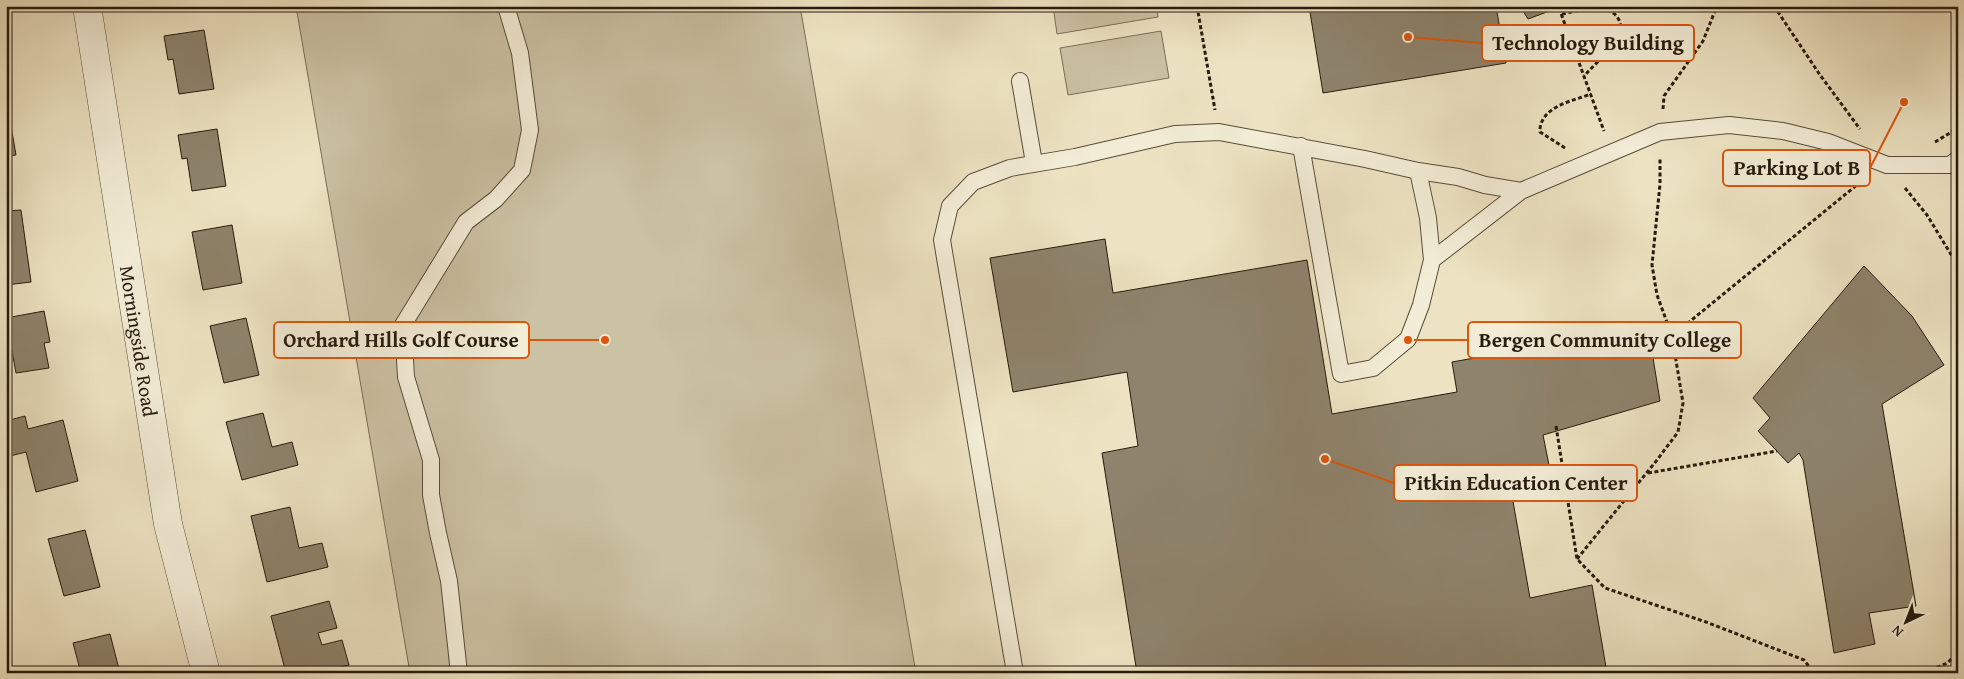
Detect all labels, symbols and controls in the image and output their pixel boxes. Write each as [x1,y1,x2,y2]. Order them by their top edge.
callout: Technology Building [1482,25,1694,61]
text: Technology Building [1492,27,1685,58]
callout: Parking Lot B [1723,150,1870,186]
text: Parking Lot B [1734,152,1860,183]
street label: Morningside Road [113,263,166,419]
callout: Orchard Hills Golf Course [274,322,529,358]
callout: Bergen Community College [1468,322,1741,358]
text: Orchard Hills Golf Course [283,324,519,355]
text: Bergen Community College [1479,324,1731,355]
callout: Pitkin Education Center [1394,465,1637,501]
text: Pitkin Education Center [1404,467,1628,498]
north arrow [1882,596,1932,646]
text: N [1886,621,1907,642]

